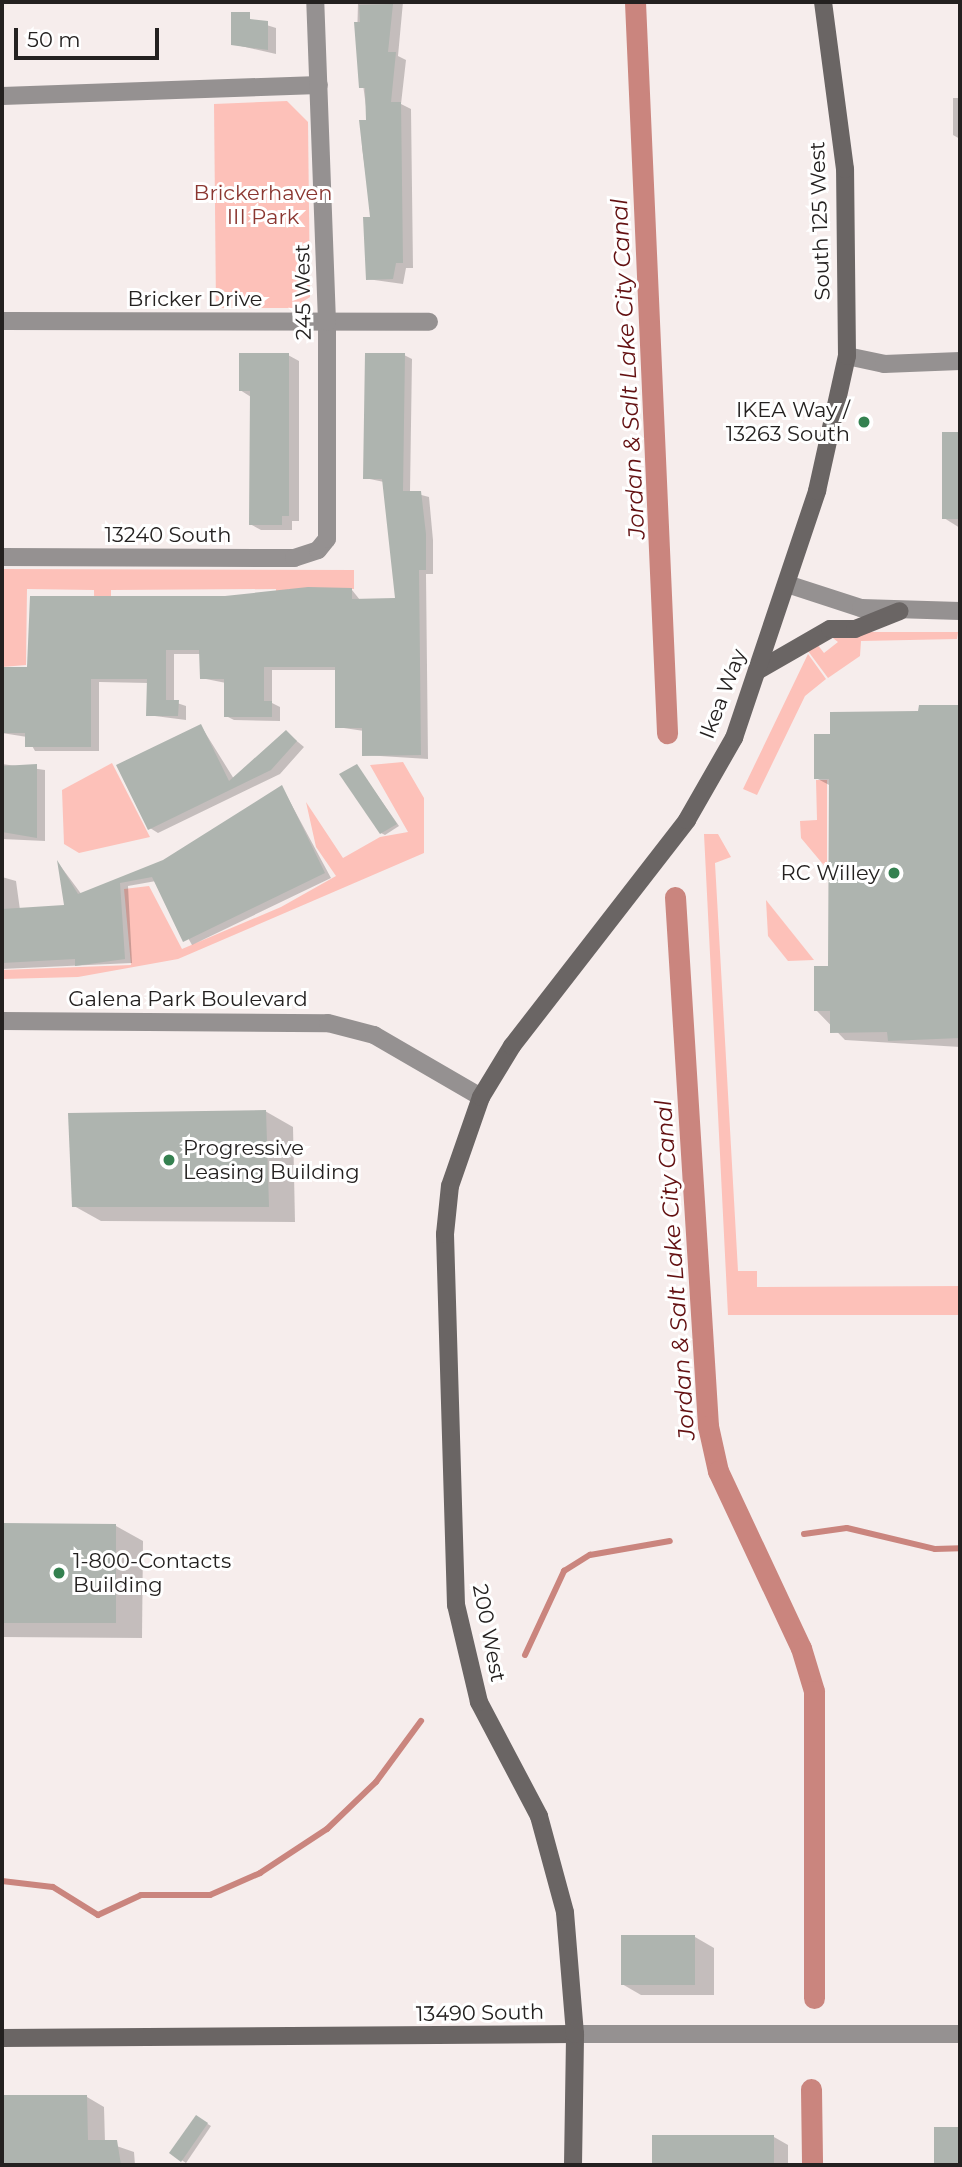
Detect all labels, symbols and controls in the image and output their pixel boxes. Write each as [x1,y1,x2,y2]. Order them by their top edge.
scale bar [18,14,163,58]
text: 50 m [27,27,81,52]
street label: South 125 West [805,141,835,301]
park label: Brickerhaven III Park [194,180,332,230]
water label: Jordan & Salt Lake City Canal [605,198,651,540]
street label: 245 West [290,244,316,340]
street label: Bricker Drive [127,286,263,312]
place label: IKEA Way / 13263 South [726,397,850,447]
marker: IKEA Way / 13263 South [856,414,872,430]
street label: 13240 South [105,522,231,548]
street label: Ikea Way [694,645,752,743]
place label: RC Willey [781,860,880,886]
marker: RC Willey [886,865,902,881]
street label: Galena Park Boulevard [68,986,308,1012]
water label: Jordan & Salt Lake City Canal [649,1099,701,1441]
place label: Progressive Leasing Building [183,1135,360,1185]
marker: Progressive Leasing Building [161,1152,177,1168]
place label: 1-800-Contacts Building [73,1548,231,1598]
marker: 1-800-Contacts Building [51,1565,67,1581]
street label: 200 West [467,1582,511,1684]
street label: 13490 South [416,1999,544,2027]

